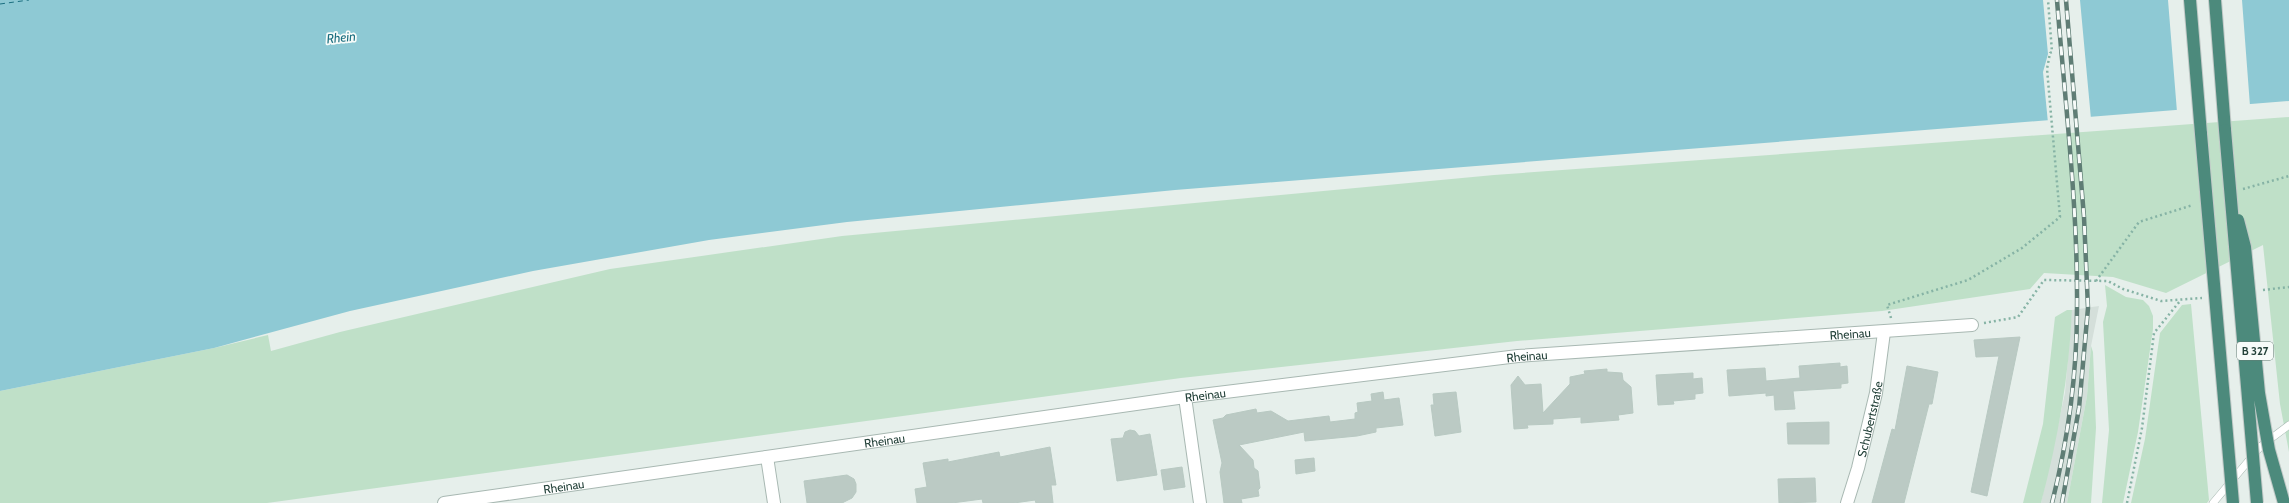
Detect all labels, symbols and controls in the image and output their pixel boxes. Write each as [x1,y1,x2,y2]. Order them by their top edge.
water label: Rhein [326,28,356,46]
street label: Rheinau [1829,324,1871,342]
road number: B 327 [2237,342,2273,360]
street label: Rheinau [1506,347,1548,365]
street label: Schubertstraße [1853,380,1885,458]
street label: Rheinau [1184,385,1227,404]
street label: Rheinau [863,430,906,450]
street label: Rheinau [542,476,585,496]

